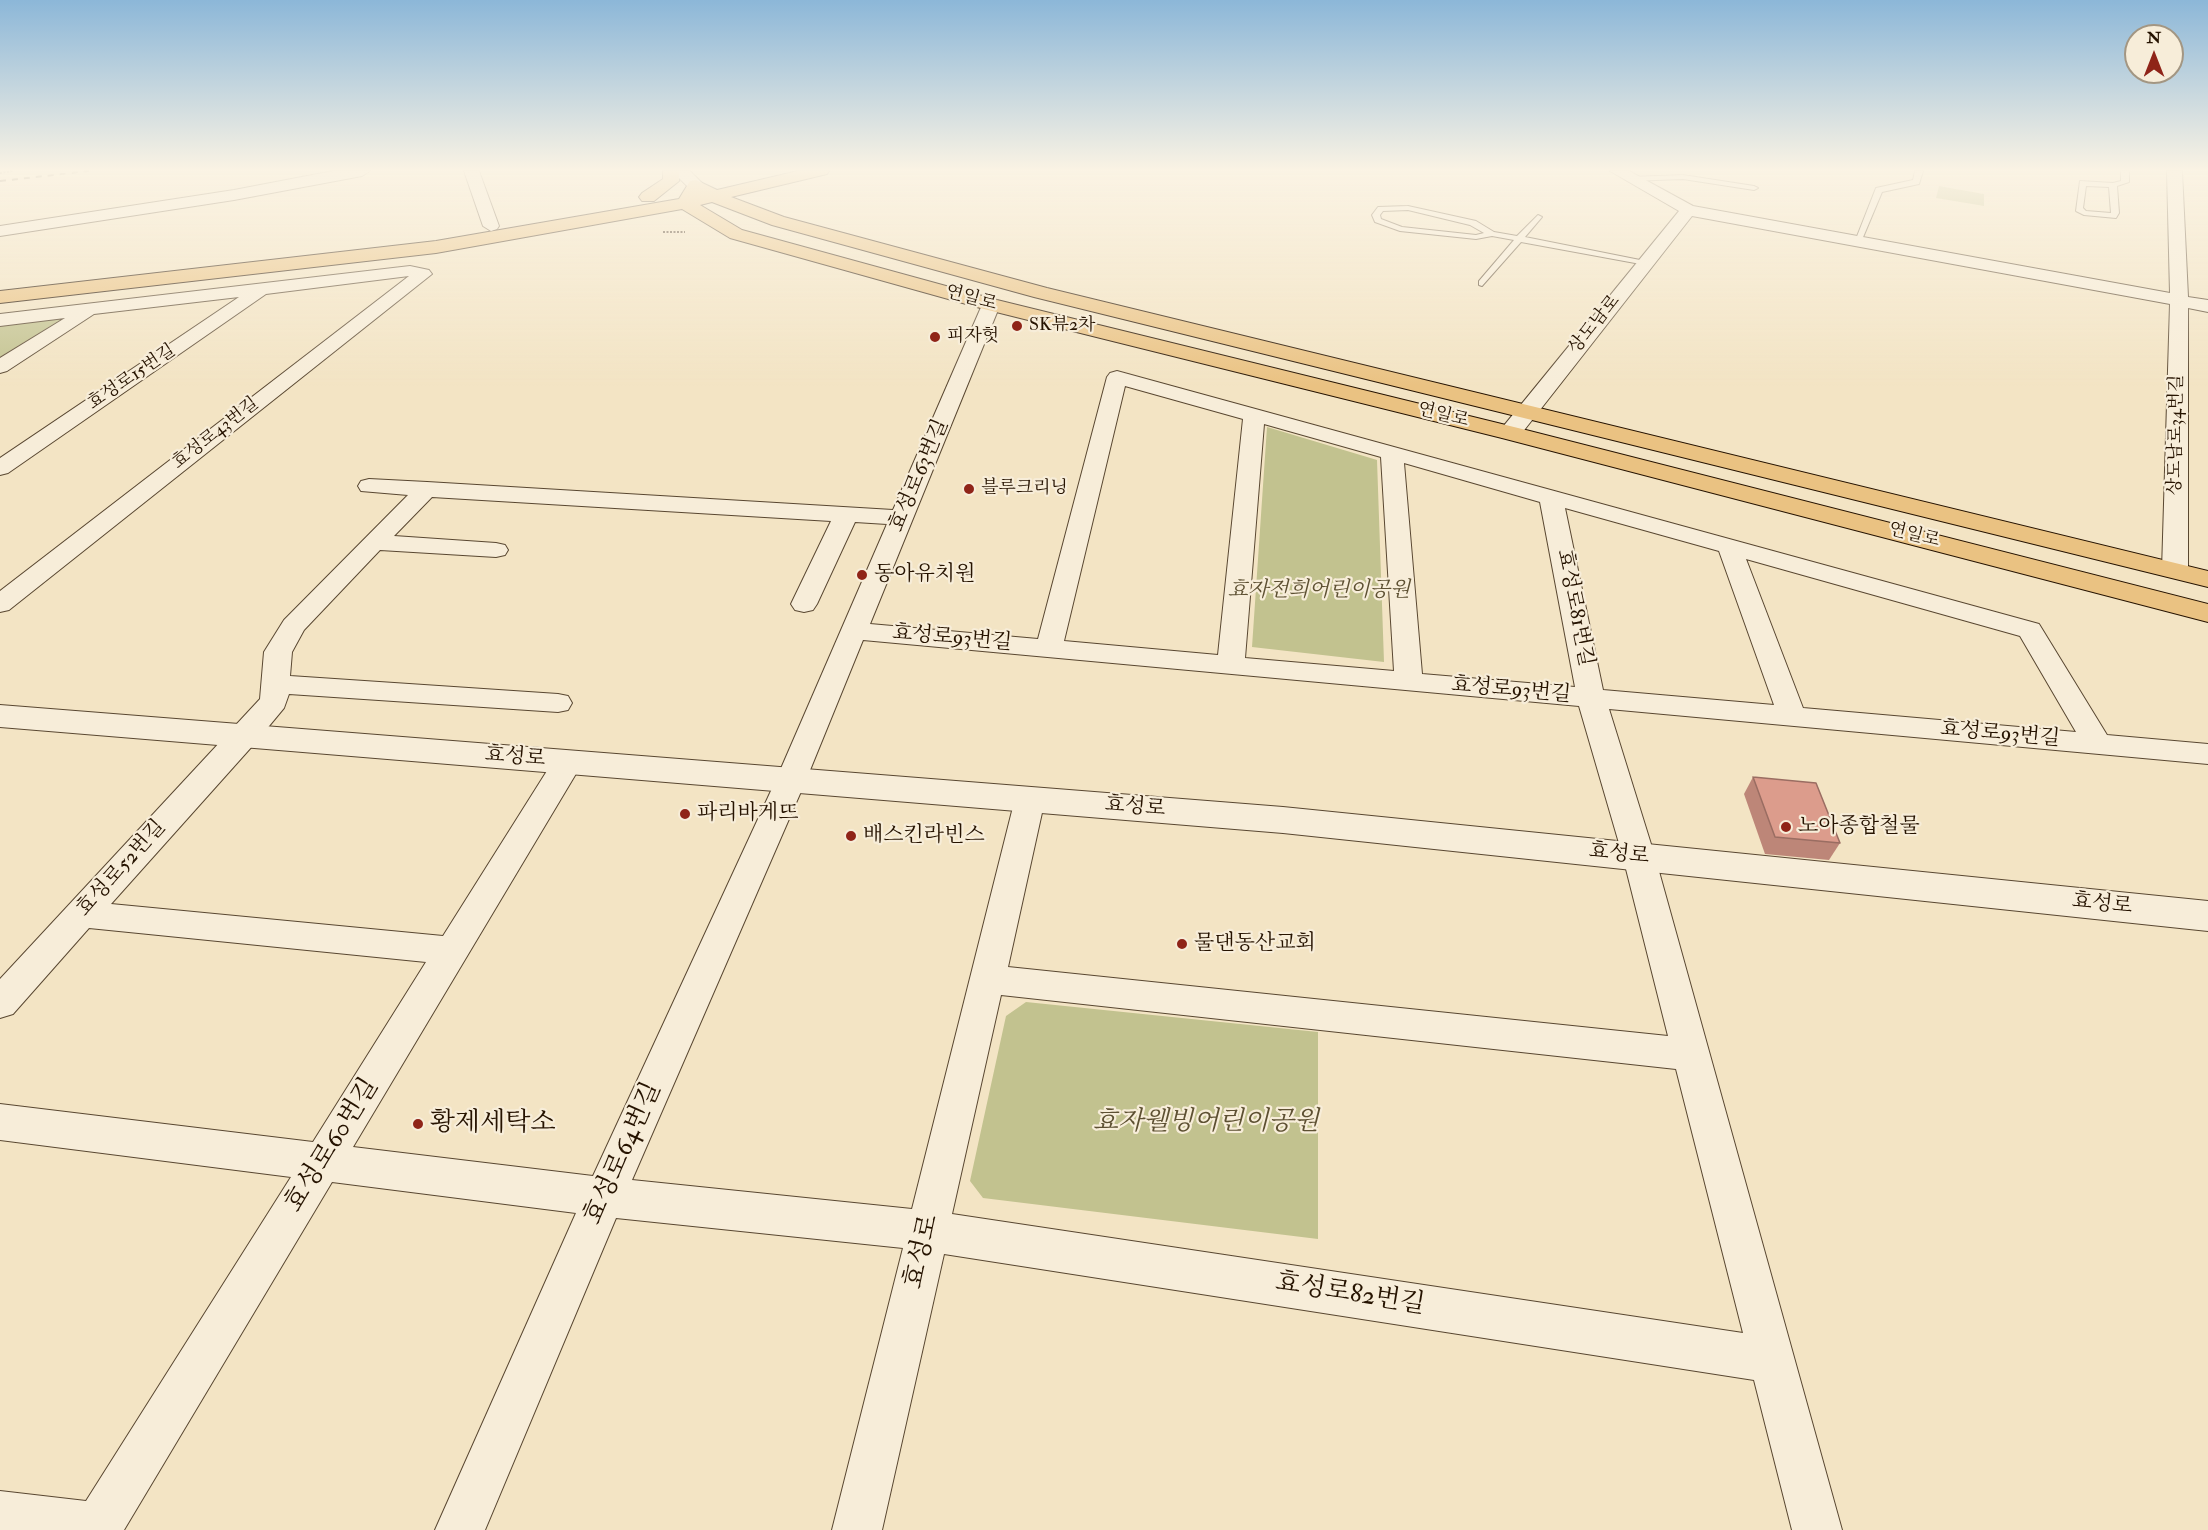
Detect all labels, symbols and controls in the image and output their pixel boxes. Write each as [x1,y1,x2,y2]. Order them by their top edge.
north arrow [2124,24,2184,84]
text: N [2147,28,2161,48]
street label: 연일로 [943,282,999,316]
street label: 상도남로 [1565,291,1625,359]
place label: SK뷰2차 [1029,315,1095,337]
marker: SK뷰2차 [1010,319,1024,333]
place label: 피자헛 [947,326,999,348]
marker: 피자헛 [928,330,942,344]
street label: 효성로15번길 [84,341,180,415]
street label: 상도남로34번길 [2165,374,2189,496]
street label: 효성로43번길 [169,394,263,474]
street label: 연일로 [1415,399,1471,433]
street label: 효성로63번길 [885,416,955,536]
place label: 블루크리닝 [981,478,1068,500]
marker: 블루크리닝 [962,482,976,496]
street label: 연일로 [1886,519,1942,553]
street label: 효성로81번길 [1550,547,1598,669]
place label: 동아유치원 [874,562,975,588]
marker: 동아유치원 [855,568,869,582]
park label: 효자전희어린이공원 [1228,578,1410,604]
street label: 효성로93번길 [891,621,1013,657]
street label: 효성로93번길 [1450,673,1572,709]
street label: 효성로93번길 [1939,717,2061,753]
street label: 효성로 [484,743,546,773]
street label: 효성로 [1104,793,1166,823]
place label: 파리바게뜨 [697,801,798,827]
marker: 파리바게뜨 [678,807,692,821]
place label: 노아종합철물 [1798,814,1920,840]
street label: 효성로52번길 [72,816,172,922]
marker: 노아종합철물 [1779,820,1793,834]
place label: 배스킨라빈스 [863,823,985,849]
marker: 배스킨라빈스 [844,829,858,843]
street label: 효성로 [1587,839,1651,871]
street label: 효성로 [2070,889,2134,921]
place label: 물댄동산교회 [1194,931,1316,957]
marker: 물댄동산교회 [1175,937,1189,951]
street label: 효성로60번길 [279,1073,387,1219]
street label: 효성로64번길 [579,1078,669,1230]
park label: 효자웰빙어린이공원 [1093,1107,1319,1139]
place label: 황제세탁소 [430,1108,556,1140]
marker: 황제세탁소 [411,1117,425,1131]
street label: 효성로 [899,1212,947,1292]
street label: 효성로82번길 [1273,1268,1427,1322]

